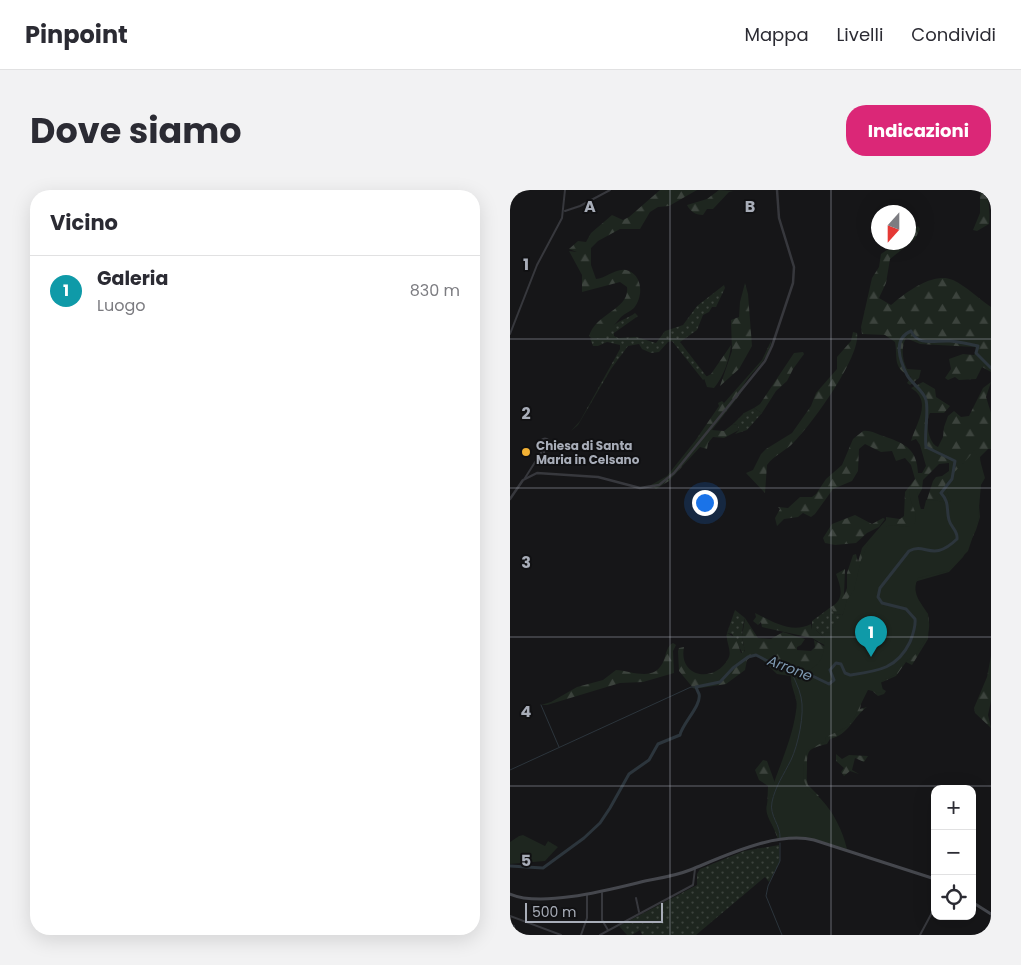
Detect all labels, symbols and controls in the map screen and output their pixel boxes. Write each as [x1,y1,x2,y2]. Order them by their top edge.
text: Pinpoint [25,18,128,51]
text: Mappa [744,22,809,47]
text: Livelli [837,22,883,47]
text: Condividi [911,22,996,47]
button: Indicazioni [846,105,991,156]
text: Dove siamo [30,106,242,155]
text: A [584,195,596,218]
text: B [745,195,755,218]
north arrow [871,205,916,250]
text: Vicino [50,208,118,237]
text: 1 [523,253,529,276]
text: Galeria [97,265,168,292]
text: 1 [63,279,69,302]
text: 830 m [410,279,460,302]
text: Luogo [97,294,145,317]
text: 2 [521,402,531,425]
place label: Chiesa di Santa Maria in Celsano [536,437,640,468]
marker: Chiesa di Santa Maria in Celsano [520,446,532,458]
your location [692,490,718,516]
text: 3 [521,551,531,574]
pin: 1 [855,616,887,657]
water label: Arrone [764,650,816,686]
text: 4 [521,700,532,723]
map controls [931,785,976,920]
button: + [931,785,976,830]
button: − [931,830,976,875]
text: 5 [521,849,531,872]
button: locate [931,875,976,920]
scale bar [525,900,662,923]
text: 500 m [532,902,577,922]

